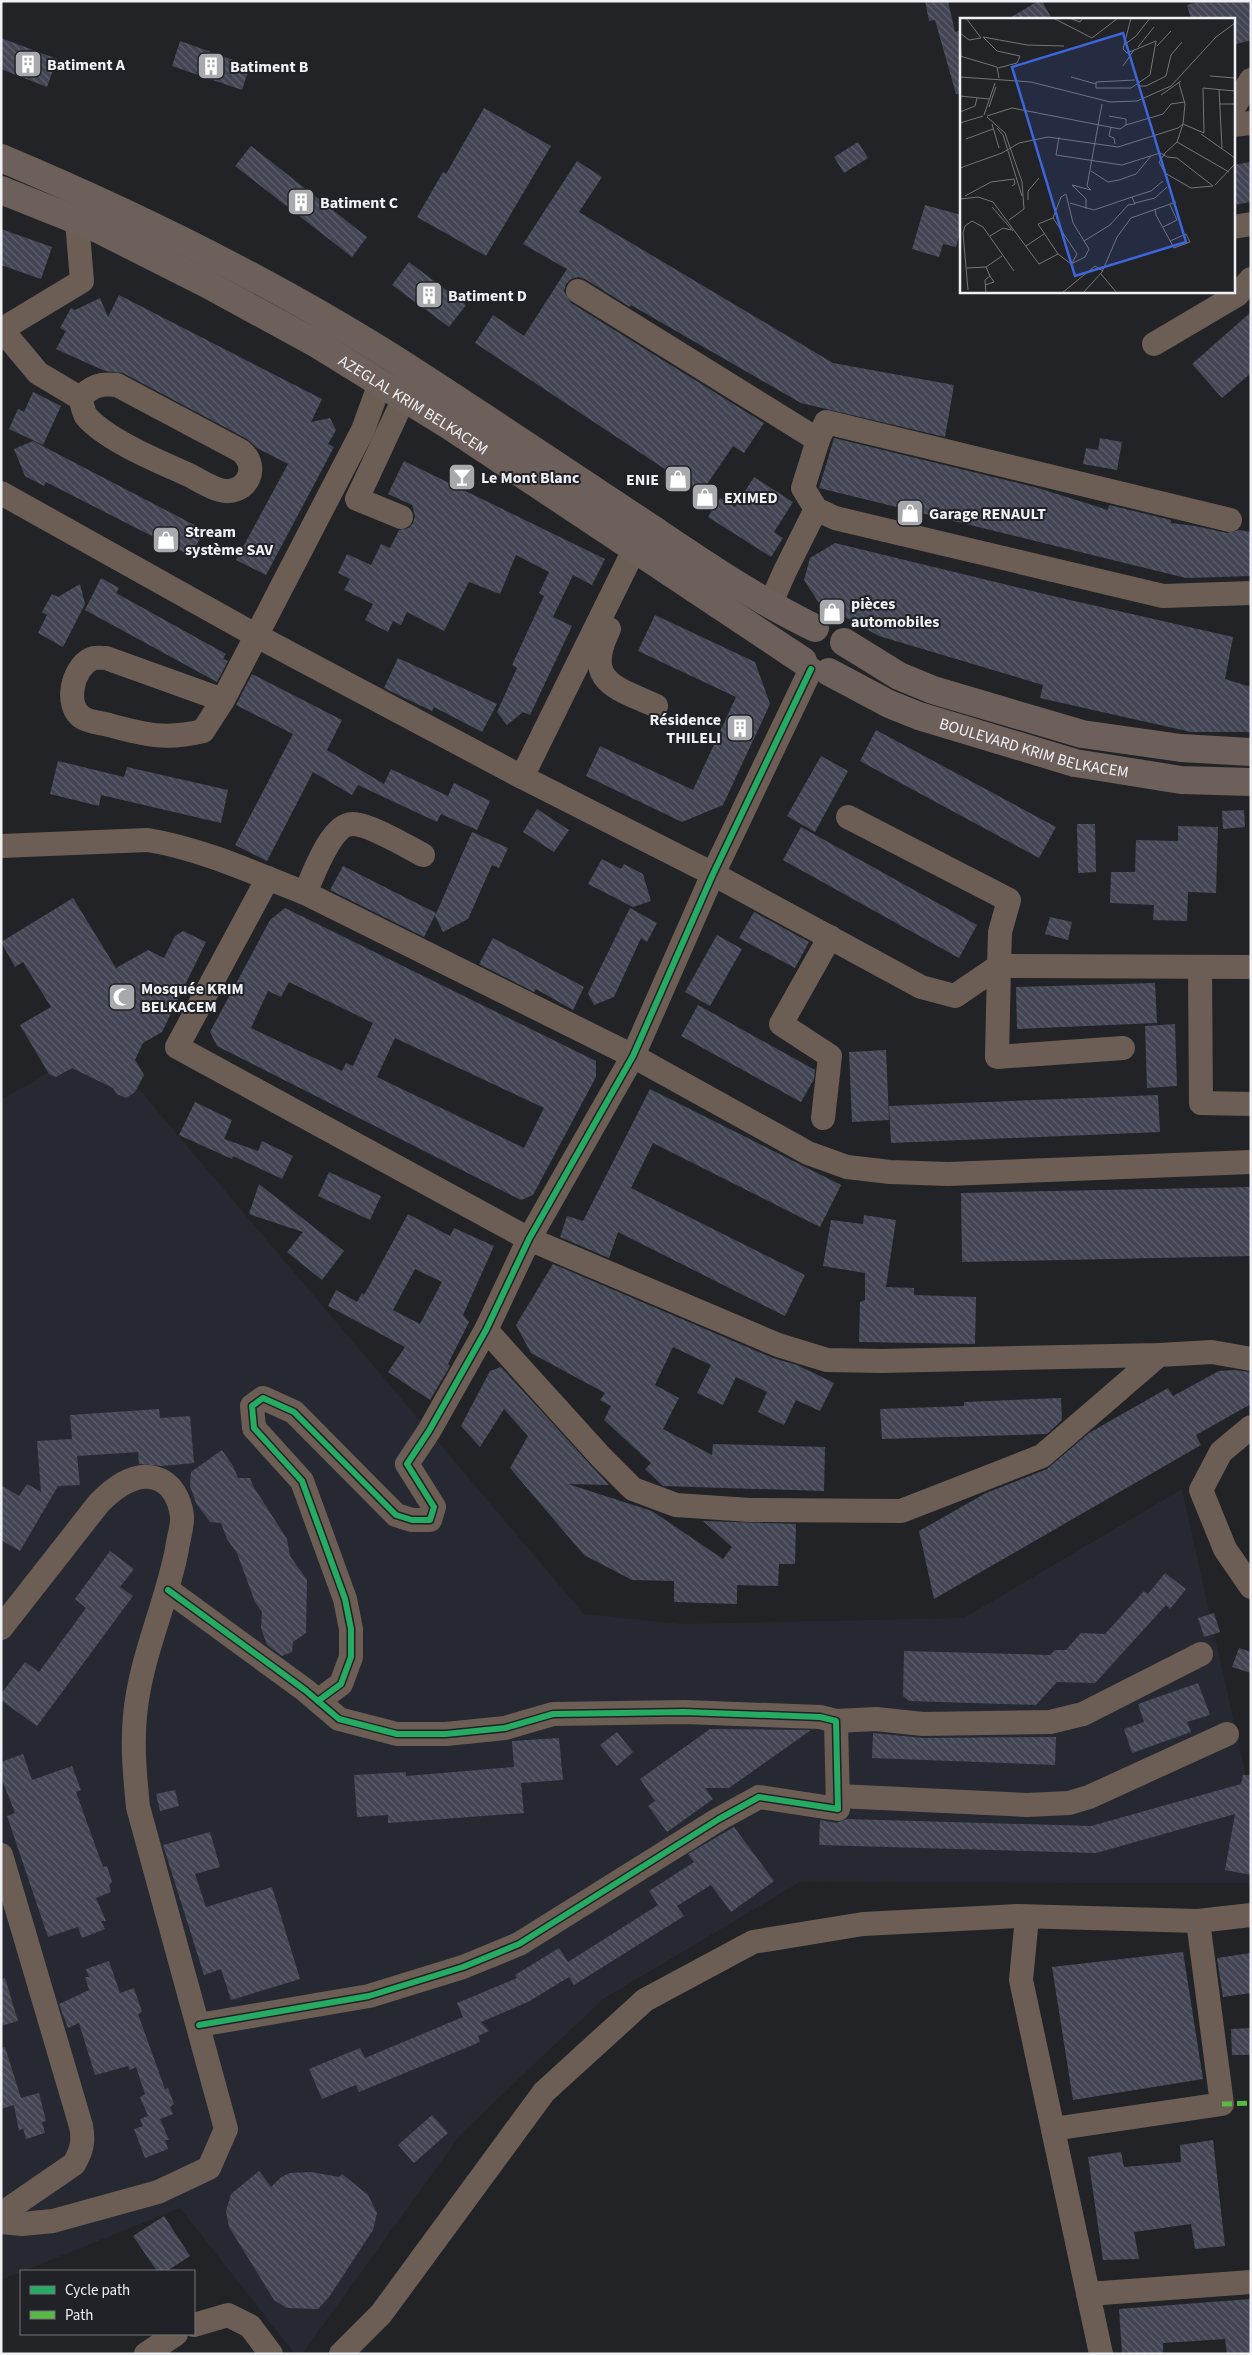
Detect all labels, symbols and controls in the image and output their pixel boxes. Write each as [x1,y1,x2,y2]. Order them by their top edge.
inset map [960,18,1234,292]
building icon: Batiment A [13,49,43,79]
building icon: Batiment B [196,51,226,81]
place label: Batiment A [47,54,126,76]
place label: Batiment B [230,56,309,78]
building icon: Batiment C [286,187,316,217]
place label: Batiment C [320,192,398,214]
building icon: Batiment D [414,280,444,310]
place label: Batiment D [448,285,527,307]
street label: AZEGLAL KRIM BELKACEM [334,350,492,461]
bar icon: Le Mont Blanc [447,462,477,492]
shop icon: ENIE [663,464,693,494]
place label: Le Mont Blanc [481,467,580,489]
place label: ENIE [626,469,659,491]
shop icon: EXIMED [690,482,720,512]
place label: EXIMED [724,487,778,509]
shop icon: Garage RENAULT [895,498,925,528]
place label: Garage RENAULT [929,503,1046,525]
place label: Stream système SAV [185,521,274,561]
shop icon: Stream système SAV [151,525,181,555]
place label: pièces automobiles [851,593,939,633]
shop icon: pièces automobiles [817,597,847,627]
place label: Résidence THILELI [650,709,721,749]
building icon: Résidence THILELI [725,713,755,743]
street label: BOULEVARD KRIM BELKACEM [937,713,1130,783]
place label: Mosquée KRIM BELKACEM [141,978,244,1018]
mosque icon: Mosquée KRIM BELKACEM [107,982,137,1012]
legend [20,2270,195,2335]
text: Cycle path [65,2280,130,2301]
text: Path [65,2305,93,2326]

